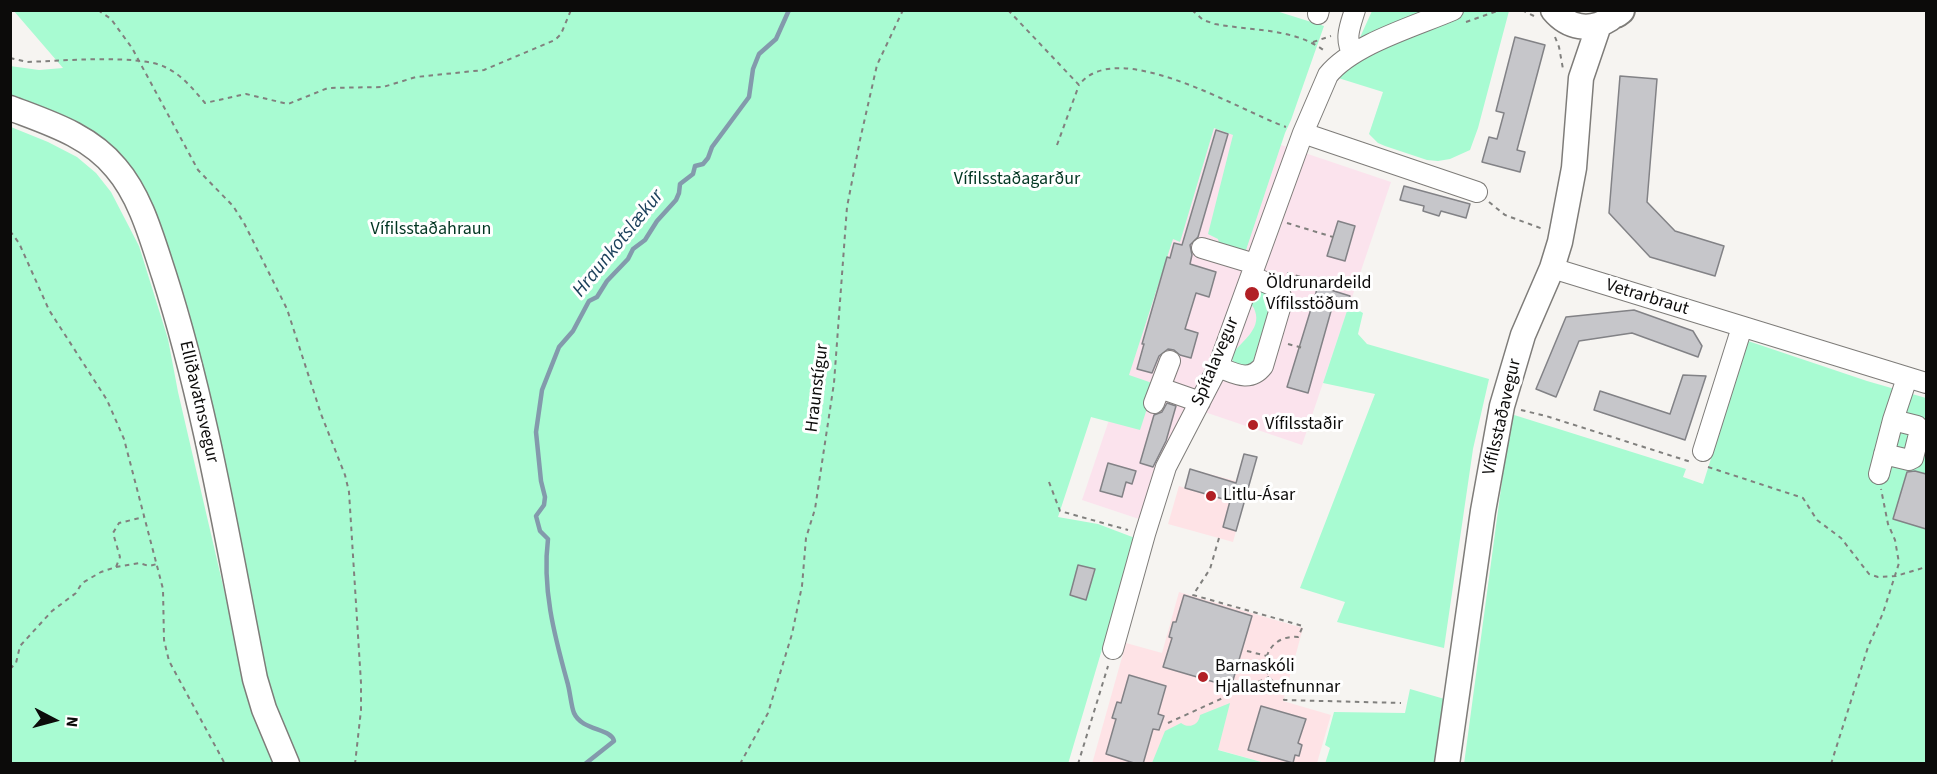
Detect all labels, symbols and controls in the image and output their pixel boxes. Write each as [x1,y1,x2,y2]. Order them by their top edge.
park label: Vífilsstaðagarður [954,169,1080,191]
water label: Hraunkotslækur [568,185,670,303]
park label: Vífilsstaðahraun [371,219,491,241]
place label: Öldrunardeild Vífilsstöðum [1266,273,1371,316]
street label: Vetrarbraut [1603,275,1691,321]
marker: Öldrunardeild Vífilsstöðum [1243,285,1261,303]
street label: Spítalavegur [1188,314,1244,410]
street label: Elliðavatnsvegur [173,339,223,465]
street label: Hraunstígur [802,342,834,434]
street label: Vífilsstaðavegur [1479,357,1527,477]
place label: Vífilsstaðir [1265,414,1343,436]
marker: Vífilsstaðir [1246,418,1260,432]
place label: Litlu-Ásar [1223,485,1295,507]
marker: Litlu-Ásar [1204,489,1218,503]
place label: Barnaskóli Hjallastefnunnar [1215,656,1340,698]
marker: Barnaskóli Hjallastefnunnar [1196,670,1210,684]
north arrow [24,690,84,750]
text: N [60,715,83,728]

